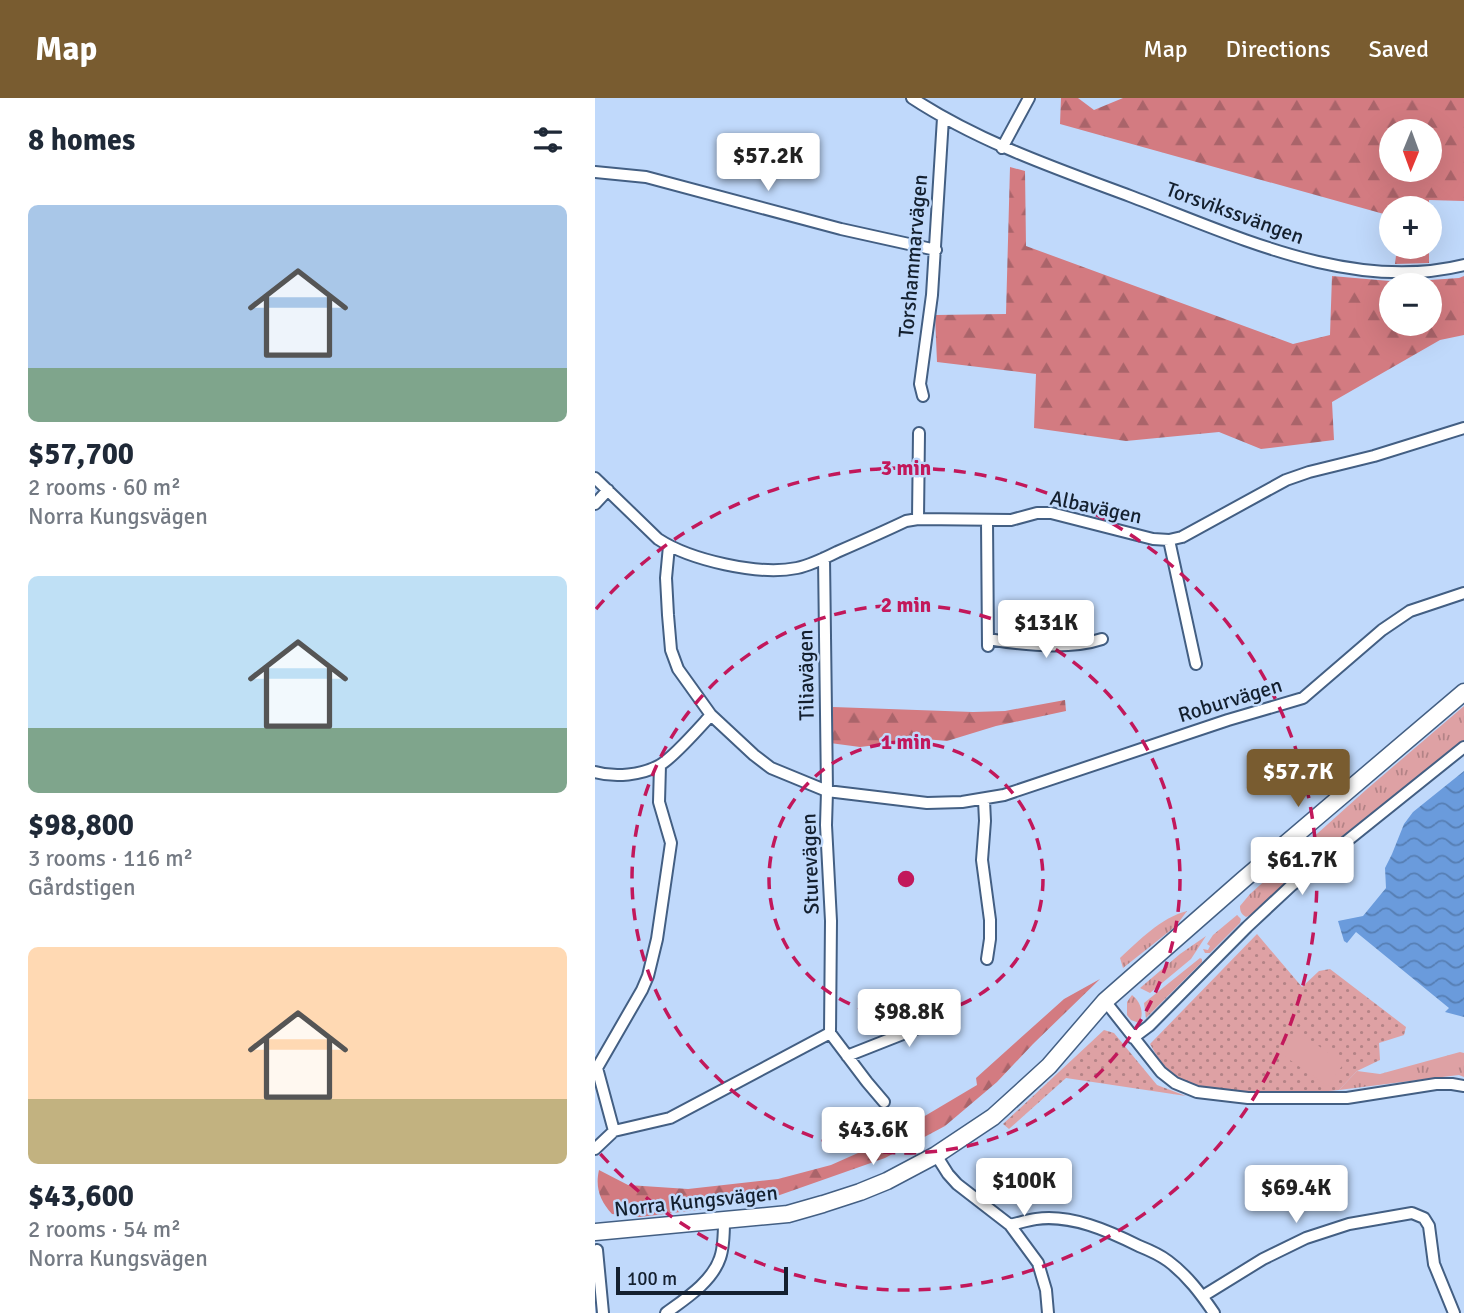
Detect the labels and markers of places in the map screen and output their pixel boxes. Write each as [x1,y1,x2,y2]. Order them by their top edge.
pin: $57.2K [711,134,825,193]
pin: $131K [997,601,1095,660]
pin: $57.7K [1241,750,1355,809]
pin: $61.7K [1245,838,1359,897]
centre of rings [894,867,918,891]
pin: $98.8K [852,990,966,1049]
pin: $43.6K [816,1108,930,1167]
pin: $100K [975,1158,1073,1218]
pin: $69.4K [1239,1166,1353,1225]

